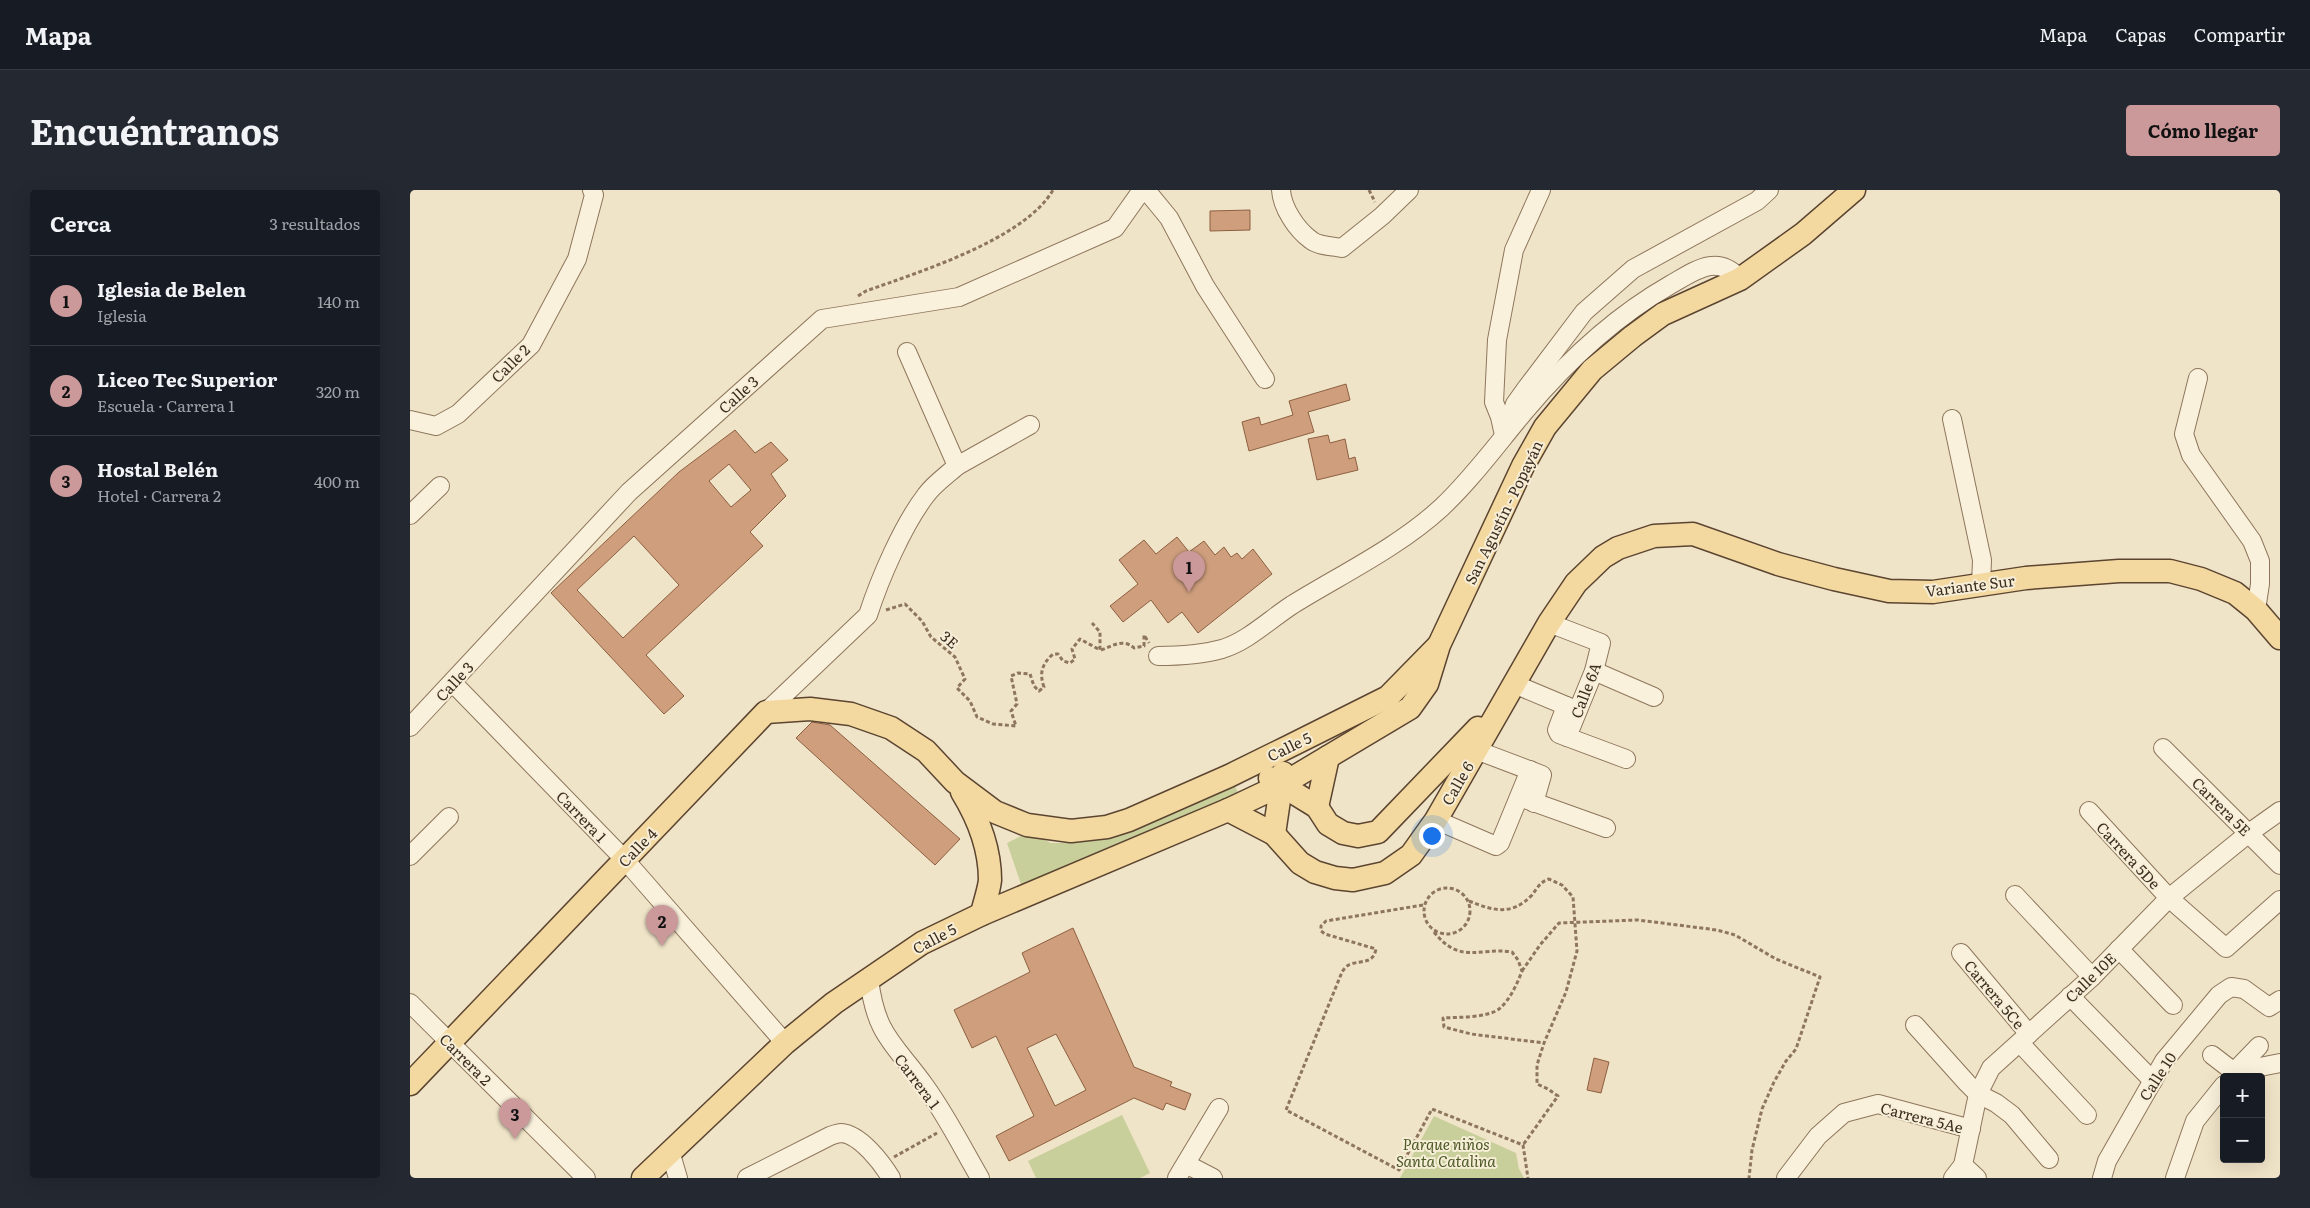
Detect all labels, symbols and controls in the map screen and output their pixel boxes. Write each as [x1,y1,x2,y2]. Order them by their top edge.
text: Mapa [25,17,92,52]
text: Mapa [2039,21,2087,48]
text: Capas [2115,21,2166,48]
text: Compartir [2194,21,2285,48]
text: Encuéntranos [30,104,279,156]
button: Cómo llegar [2126,105,2280,156]
text: Cerca [50,207,111,238]
text: 3 resultados [269,211,360,235]
text: Iglesia de Belen [97,275,246,303]
text: 1 [63,289,69,313]
text: 140 m [317,289,360,313]
text: Iglesia [97,303,147,327]
street label: Calle 2 [485,338,535,388]
text: Liceo Tec Superior [97,365,277,393]
street label: Calle 3 [713,370,763,418]
text: 2 [62,379,70,403]
text: 320 m [316,379,360,403]
text: Escuela · Carrera 1 [97,393,235,417]
street label: San Agustín - Popayán [1458,436,1548,588]
text: Hostal Belén [97,455,218,483]
text: 3 [62,469,70,493]
text: 400 m [314,469,360,493]
text: Hotel · Carrera 2 [97,483,221,507]
pin: 1 [1173,551,1205,592]
street label: Variante Sur [1924,568,2016,602]
street label: 3E [936,625,964,653]
street label: Calle 3 [429,656,479,706]
street label: Calle 6A [1564,659,1606,721]
street label: Calle 5 [1263,725,1315,767]
street label: Calle 6 [1435,757,1479,809]
street label: Carrera 5E [2187,771,2257,841]
street label: Carrera 1 [551,785,613,847]
street label: Carrera 5De [2092,816,2167,894]
street label: Calle 4 [612,822,662,872]
your location [1419,823,1445,849]
pin: 2 [646,905,678,946]
street label: Calle 5 [908,917,960,959]
street label: Calle 10E [2059,947,2121,1007]
street label: Carrera 5Ce [1959,954,2031,1034]
street label: Carrera 2 [435,1028,498,1091]
street label: Calle 10 [2133,1047,2181,1105]
street label: Carrera 1 [889,1048,947,1114]
map controls [2220,1073,2265,1163]
button: + [2220,1073,2265,1118]
street label: Carrera 5Ae [1878,1096,1966,1138]
pin: 3 [499,1098,531,1139]
button: − [2220,1118,2265,1163]
park label: Parque niños Santa Catalina [1396,1132,1496,1172]

